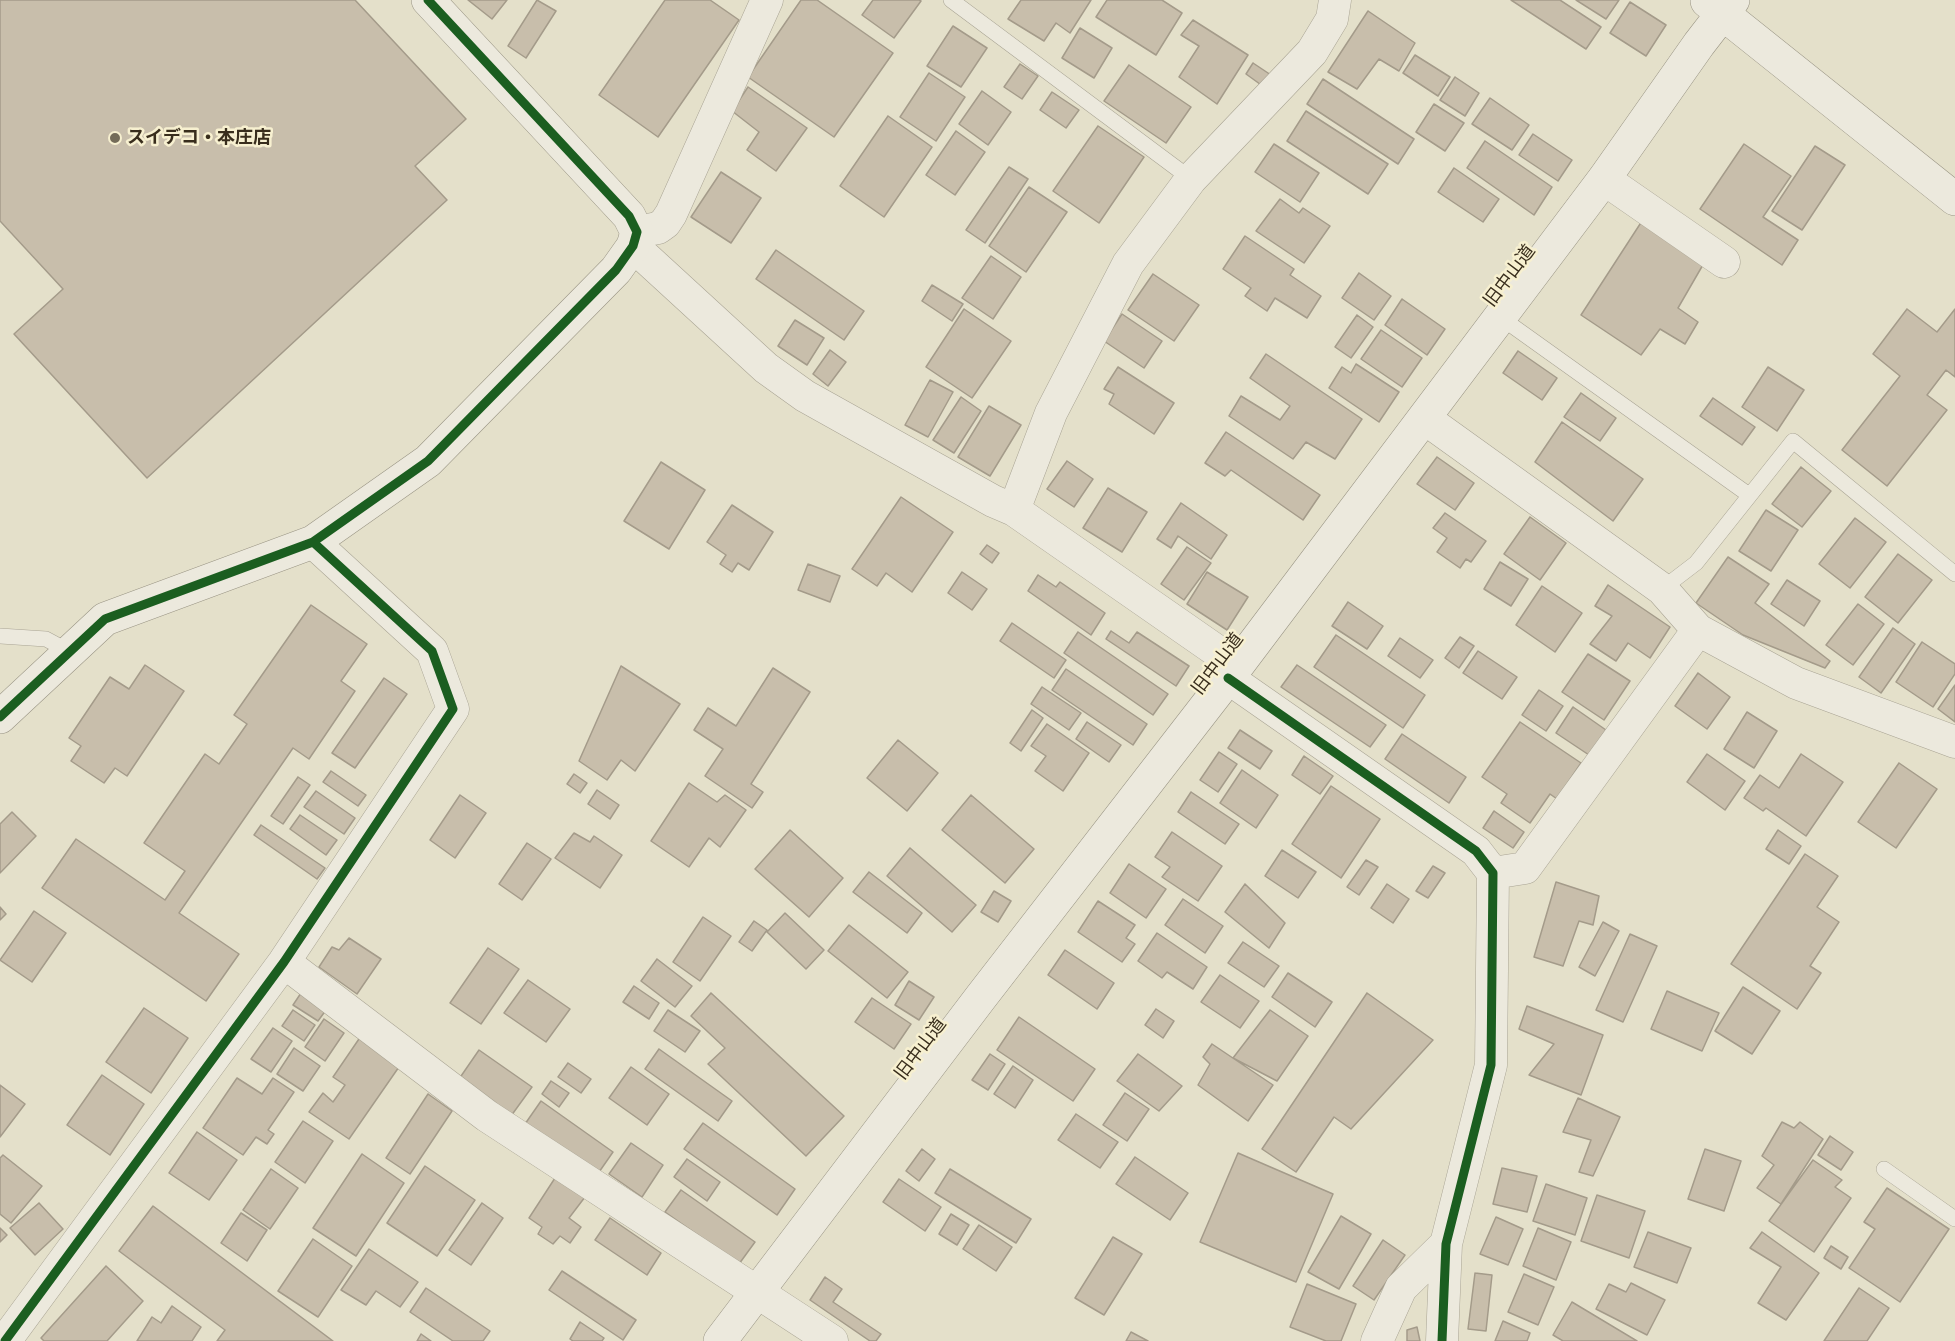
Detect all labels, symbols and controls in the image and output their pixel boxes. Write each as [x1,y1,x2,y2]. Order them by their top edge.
place label: スイデコ・本庄店 [127,127,271,149]
marker: スイデコ・本庄店 [108,131,122,145]
street label: 旧中山道 [1480,241,1540,311]
street label: 旧中山道 [1188,629,1248,699]
street label: 旧中山道 [891,1014,951,1084]

